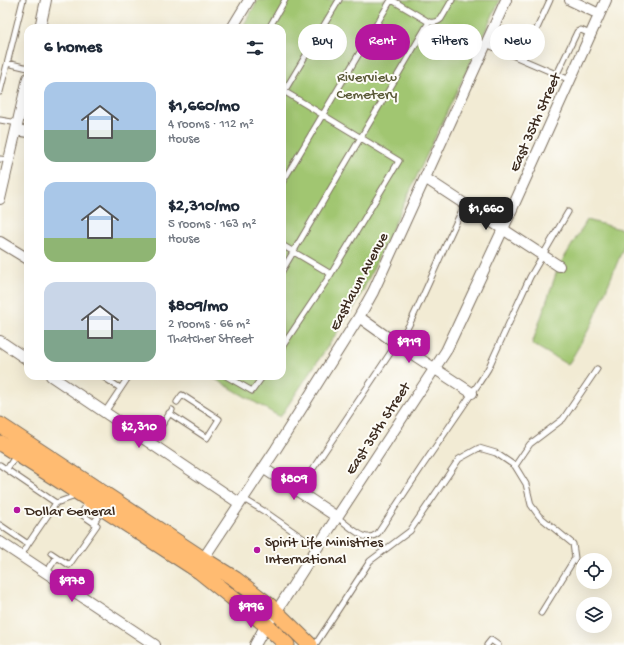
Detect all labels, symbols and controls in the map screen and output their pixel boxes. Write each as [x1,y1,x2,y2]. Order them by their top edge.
chip: Buy [298,24,347,60]
chip: Rent [355,24,410,60]
chip: Filters [418,24,482,60]
chip: New [490,24,545,60]
icon: filters [244,37,266,59]
text: 6 homes [44,38,102,58]
park label: Riverview Cemetery [337,69,398,104]
street label: East 35th Street [506,69,566,175]
text: $1,660/mo [168,97,240,117]
icon: home [76,98,124,146]
text: 4 rooms · 112 m² [168,117,254,132]
text: House [168,132,200,147]
text: $2,310/mo [168,197,240,217]
pin: $1,660 [453,197,519,231]
icon: home [76,198,124,246]
text: $1,660 [468,202,504,217]
text: 5 rooms · 163 m² [168,217,256,232]
street label: Eastlawn Avenue [326,230,393,334]
text: House [168,232,200,247]
text: $809/mo [168,297,228,317]
icon: home [76,298,124,346]
text: 2 rooms · 66 m² [168,317,250,332]
pin: $919 [385,330,433,364]
text: Thatcher Street [168,332,253,347]
text: $919 [397,335,421,350]
street label: East 35th Street [342,378,416,479]
pin: $2,310 [106,415,172,449]
text: $2,310 [121,420,157,435]
pin: $809 [270,467,318,501]
text: $809 [281,472,307,487]
place label: Dollar General [24,503,115,521]
marker: Dollar General [12,505,22,515]
place label: Spirit Life Ministries International [265,534,383,569]
marker: Spirit Life Ministries International [252,545,262,555]
map controls [576,553,612,633]
button: locate [576,553,612,589]
pin: $978 [48,569,96,603]
text: $978 [59,574,85,589]
pin: $996 [227,595,275,629]
button: layers [576,597,612,633]
text: $996 [238,600,264,615]

